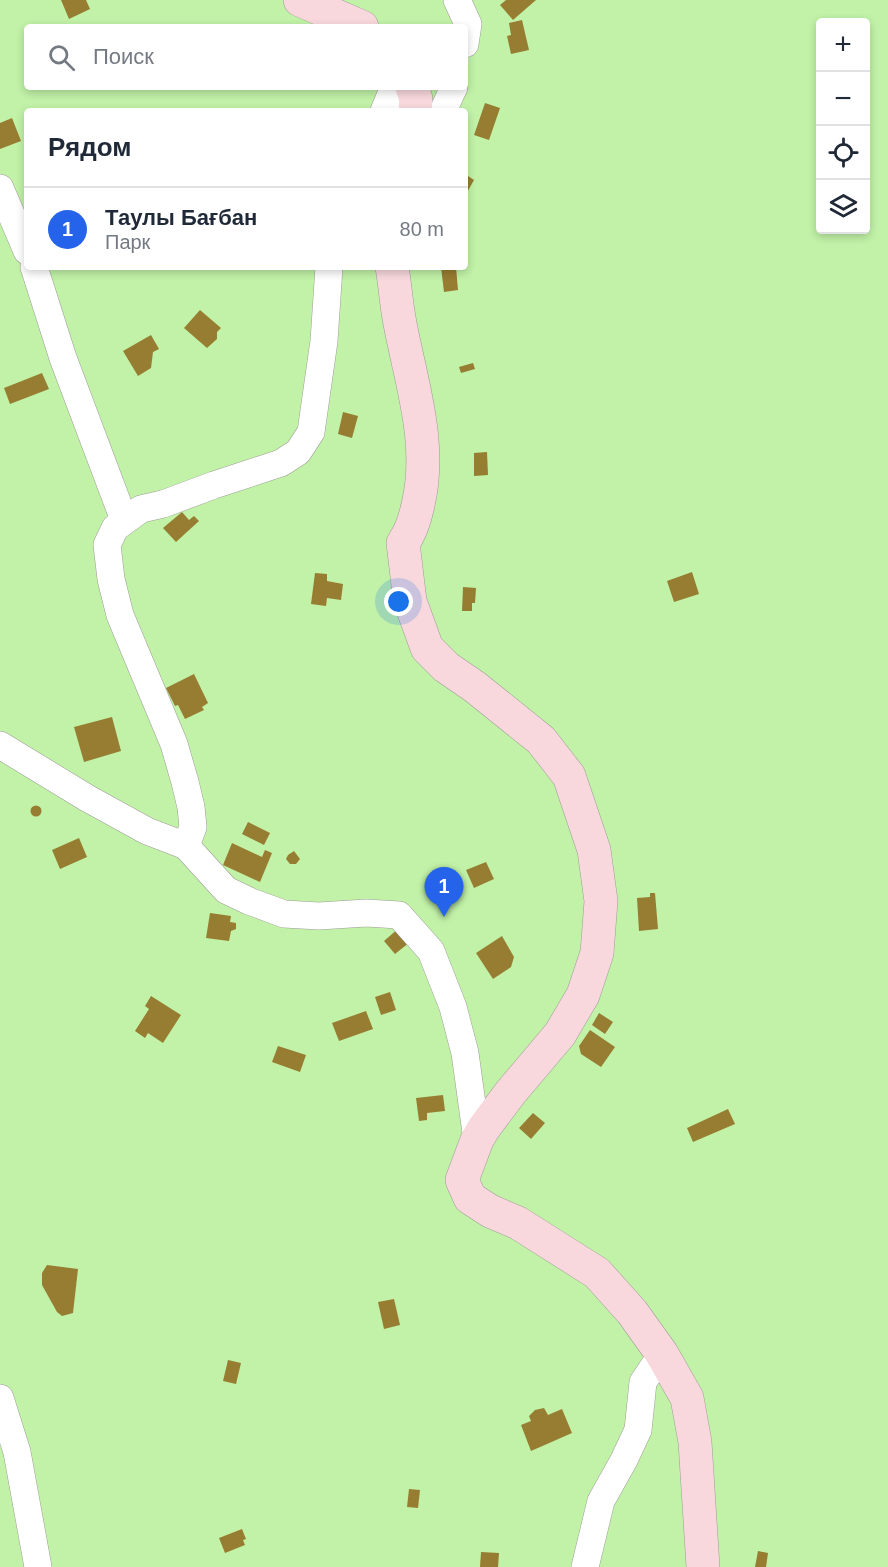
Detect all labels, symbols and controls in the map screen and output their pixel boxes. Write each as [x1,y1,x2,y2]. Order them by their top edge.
map controls [816,18,870,234]
button: + [816,18,870,72]
search box [24,24,468,90]
icon: search [45,41,78,74]
text: Поиск [93,44,154,69]
button: − [816,72,870,126]
button: locate [816,126,870,180]
text: Рядом [48,132,131,162]
button: layers [816,180,870,234]
text: Таулы Бағбан [105,205,257,230]
text: 1 [62,218,73,240]
text: 80 m [400,218,444,240]
text: Парк [105,231,150,253]
your location [384,587,413,616]
pin: 1 [424,868,464,917]

